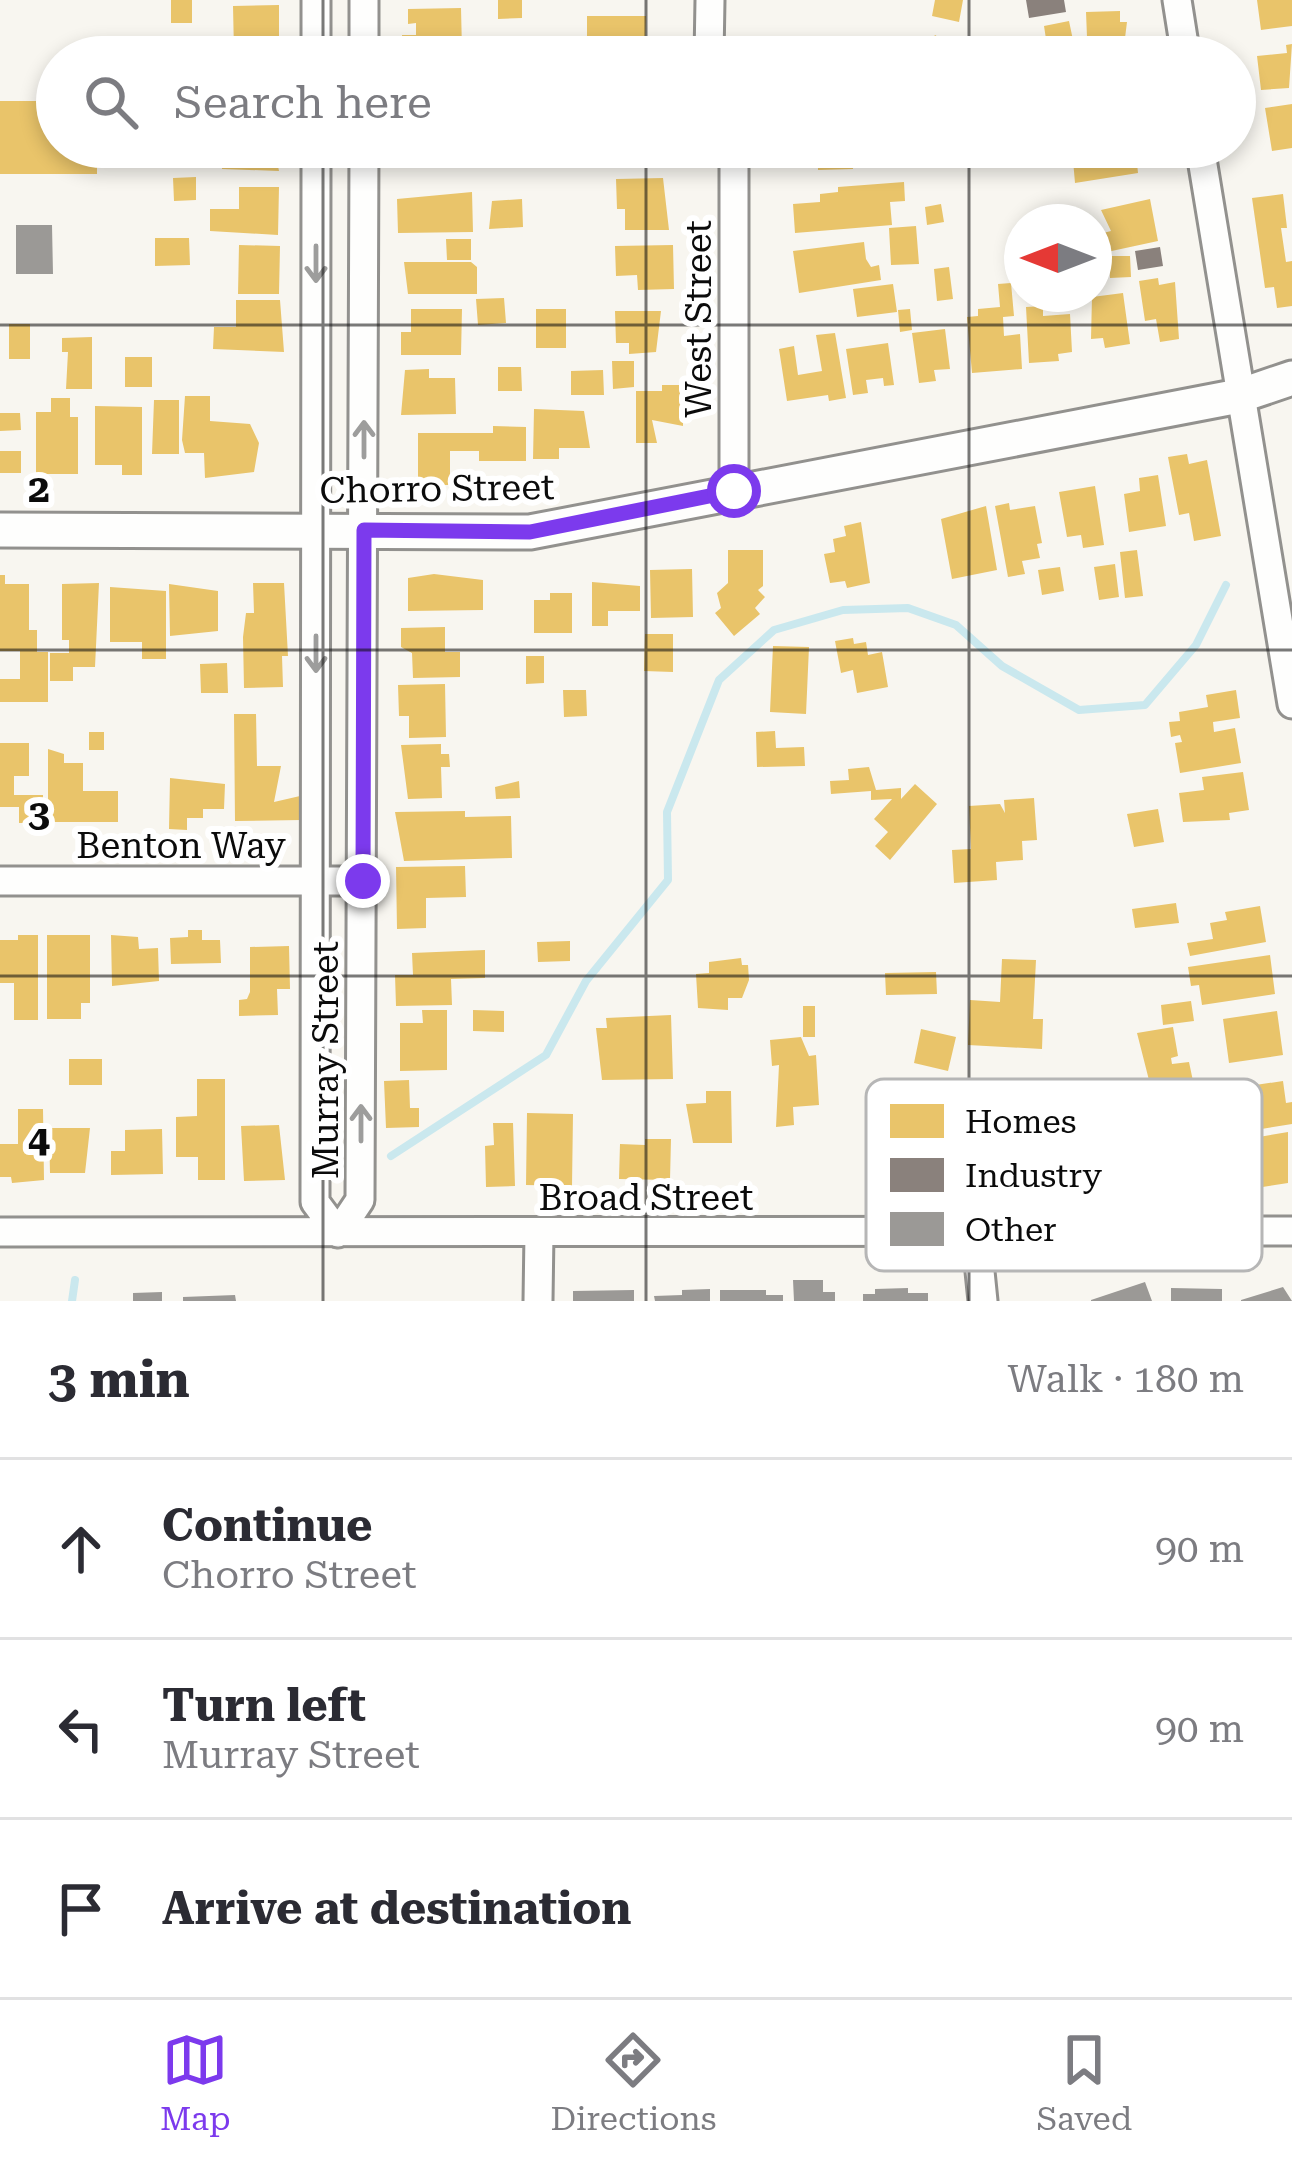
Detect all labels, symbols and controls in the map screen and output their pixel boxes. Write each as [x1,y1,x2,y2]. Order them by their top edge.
search box [36,36,1256,168]
icon: search [78,69,144,135]
text: Search here [174,76,432,129]
north arrow [1004,204,1112,312]
street label: West Street [678,220,720,418]
one-way arrow [305,244,327,283]
one-way arrow [353,420,375,459]
route start [707,464,761,518]
text: 2 [28,466,50,512]
street label: Chorro Street [319,466,555,512]
one-way arrow [305,634,327,673]
text: 3 [28,791,50,837]
street label: Benton Way [76,825,287,867]
route end [336,854,390,908]
street label: Murray Street [305,941,347,1179]
legend [866,1079,1262,1271]
text: Homes [965,1102,1076,1141]
one-way arrow [350,1104,372,1143]
text: 4 [28,1116,50,1162]
text: Industry [965,1156,1103,1195]
street label: Broad Street [539,1177,753,1219]
text: Other [965,1210,1057,1249]
text: 3 min [48,1350,190,1409]
text: Walk · 180 m [1008,1356,1244,1402]
text: Continue [162,1499,373,1552]
icon: ahead [48,1516,114,1582]
text: 90 m [1155,1526,1244,1572]
text: Chorro Street [162,1552,416,1598]
text: Turn left [162,1679,366,1732]
icon: left [48,1696,114,1762]
text: 90 m [1155,1706,1244,1752]
text: Murray Street [162,1732,420,1778]
icon: arrive [48,1876,114,1942]
text: Arrive at destination [162,1882,631,1935]
tab: Map [160,2027,231,2138]
tab: Directions [550,2027,716,2138]
tab: Saved [1036,2027,1132,2138]

